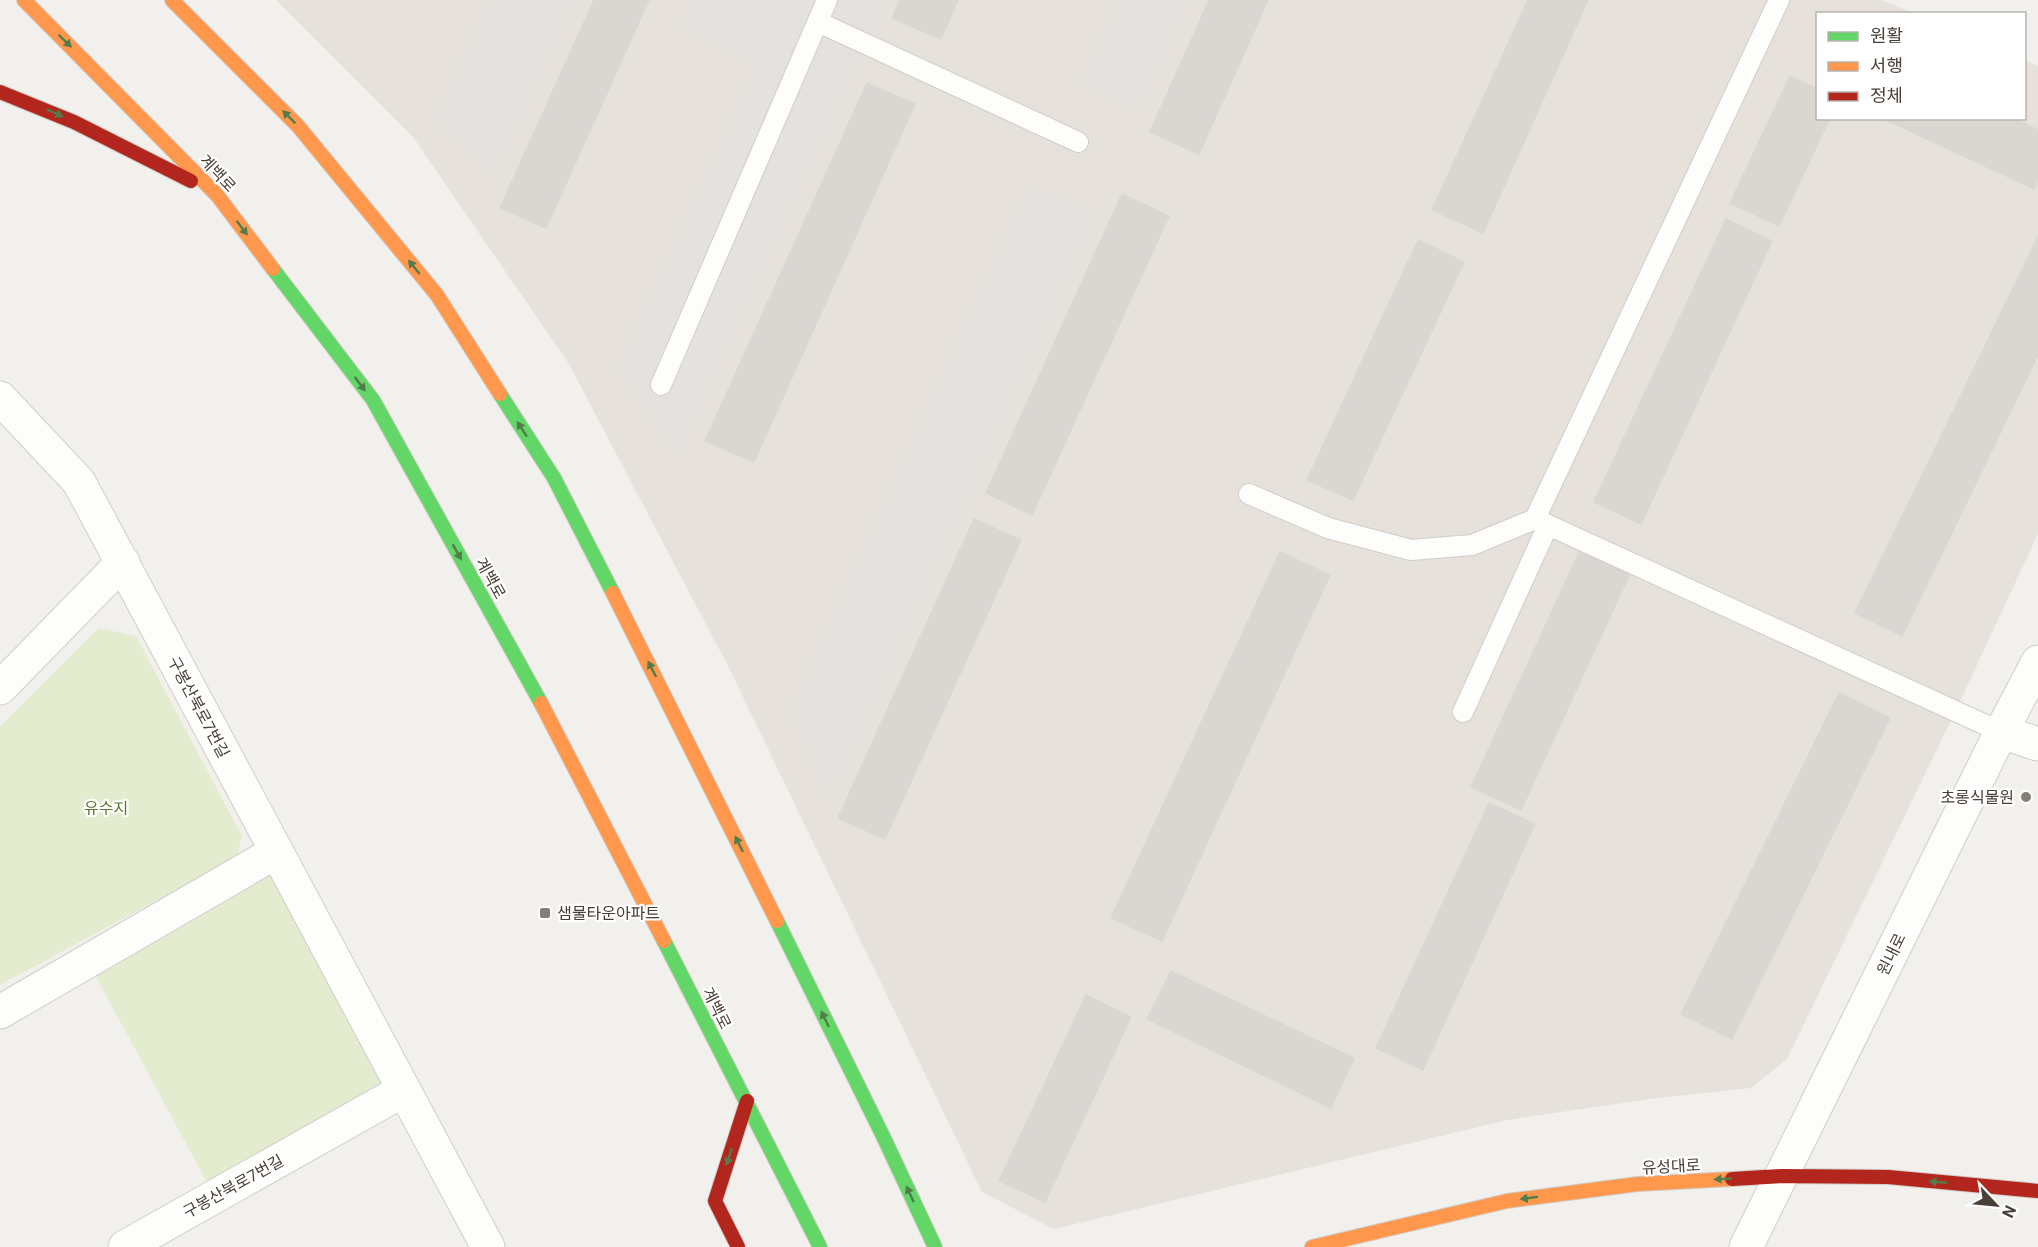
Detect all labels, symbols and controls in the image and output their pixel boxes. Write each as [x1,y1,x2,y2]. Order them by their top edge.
legend [1816,12,2026,120]
text: 원활 [1870,25,1903,46]
one-way arrow [58,34,73,48]
text: 서행 [1870,55,1903,76]
text: 정체 [1870,85,1903,106]
one-way arrow [46,108,64,118]
one-way arrow [282,110,296,125]
street label: 계백로 [196,151,240,196]
one-way arrow [236,221,248,236]
one-way arrow [407,259,420,275]
one-way arrow [354,375,366,391]
one-way arrow [517,421,528,437]
one-way arrow [452,544,462,561]
street label: 계백로 [472,554,510,602]
street label: 구봉산북로7번길 [164,653,233,761]
one-way arrow [647,661,656,678]
place label: 초롱식물원 [1940,788,2014,807]
marker: 초롱식물원 [2019,790,2033,804]
park label: 유수지 [84,799,128,818]
one-way arrow [734,835,743,852]
place label: 샘물타운아파트 [557,904,660,923]
marker: 샘물타운아파트 [538,906,552,920]
street label: 원내로 [1873,930,1910,978]
street label: 계백로 [698,984,735,1032]
one-way arrow [820,1010,830,1027]
one-way arrow [724,1148,733,1166]
street label: 구봉산북로7번길 [180,1151,287,1222]
street label: 유성대로 [1641,1155,1701,1178]
one-way arrow [1714,1175,1733,1184]
north arrow [1966,1175,2026,1235]
one-way arrow [1928,1177,1947,1187]
one-way arrow [905,1185,914,1203]
one-way arrow [1520,1194,1539,1203]
text: N [1998,1202,2020,1221]

